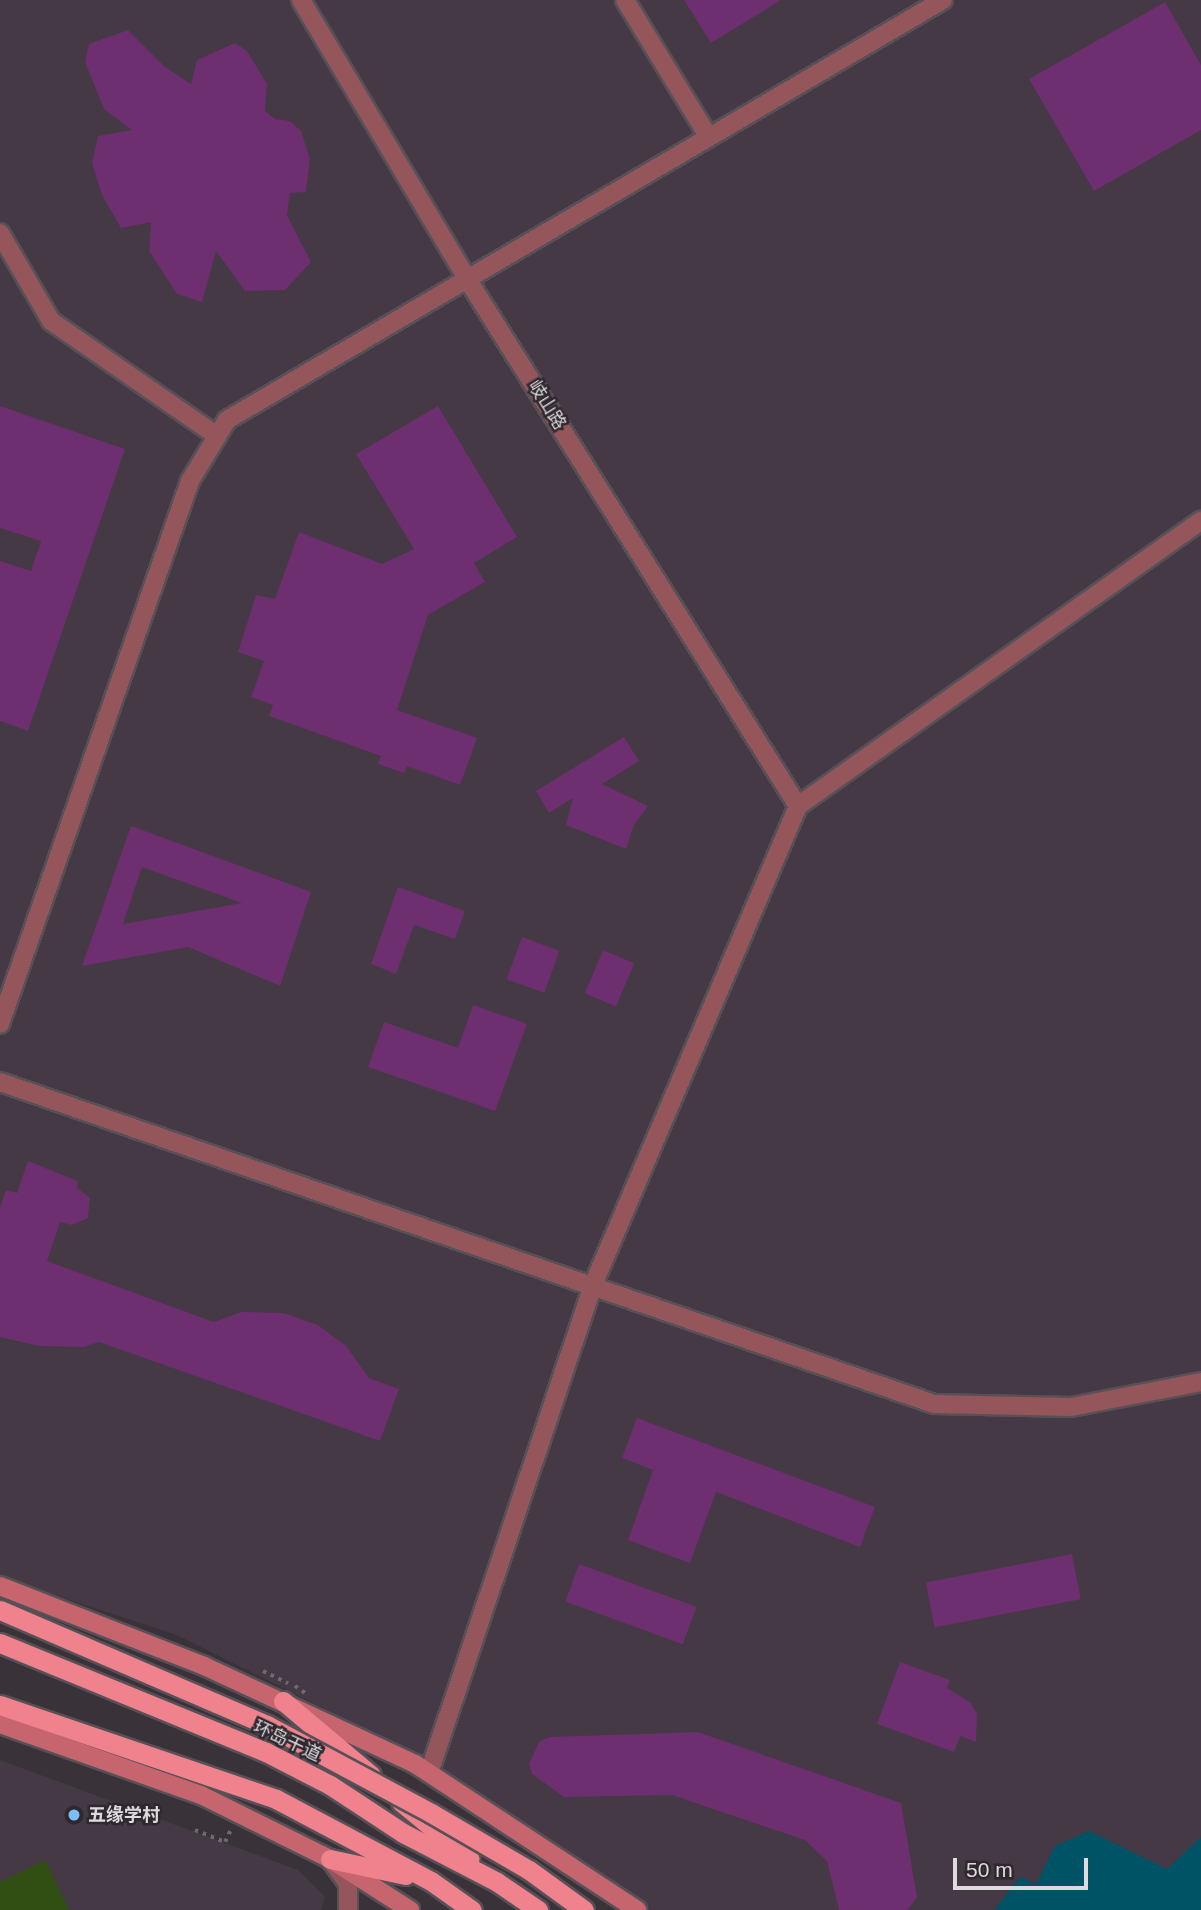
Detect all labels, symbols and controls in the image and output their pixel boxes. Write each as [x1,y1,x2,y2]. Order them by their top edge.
street label: 岐山路 [524,376,570,434]
street label: 环岛干道 [250,1716,324,1766]
place label: 五缘学村 [88,1804,160,1826]
marker: 五缘学村 [66,1807,82,1823]
scale bar [956,1843,1091,1887]
text: 50 m [966,1858,1013,1881]

